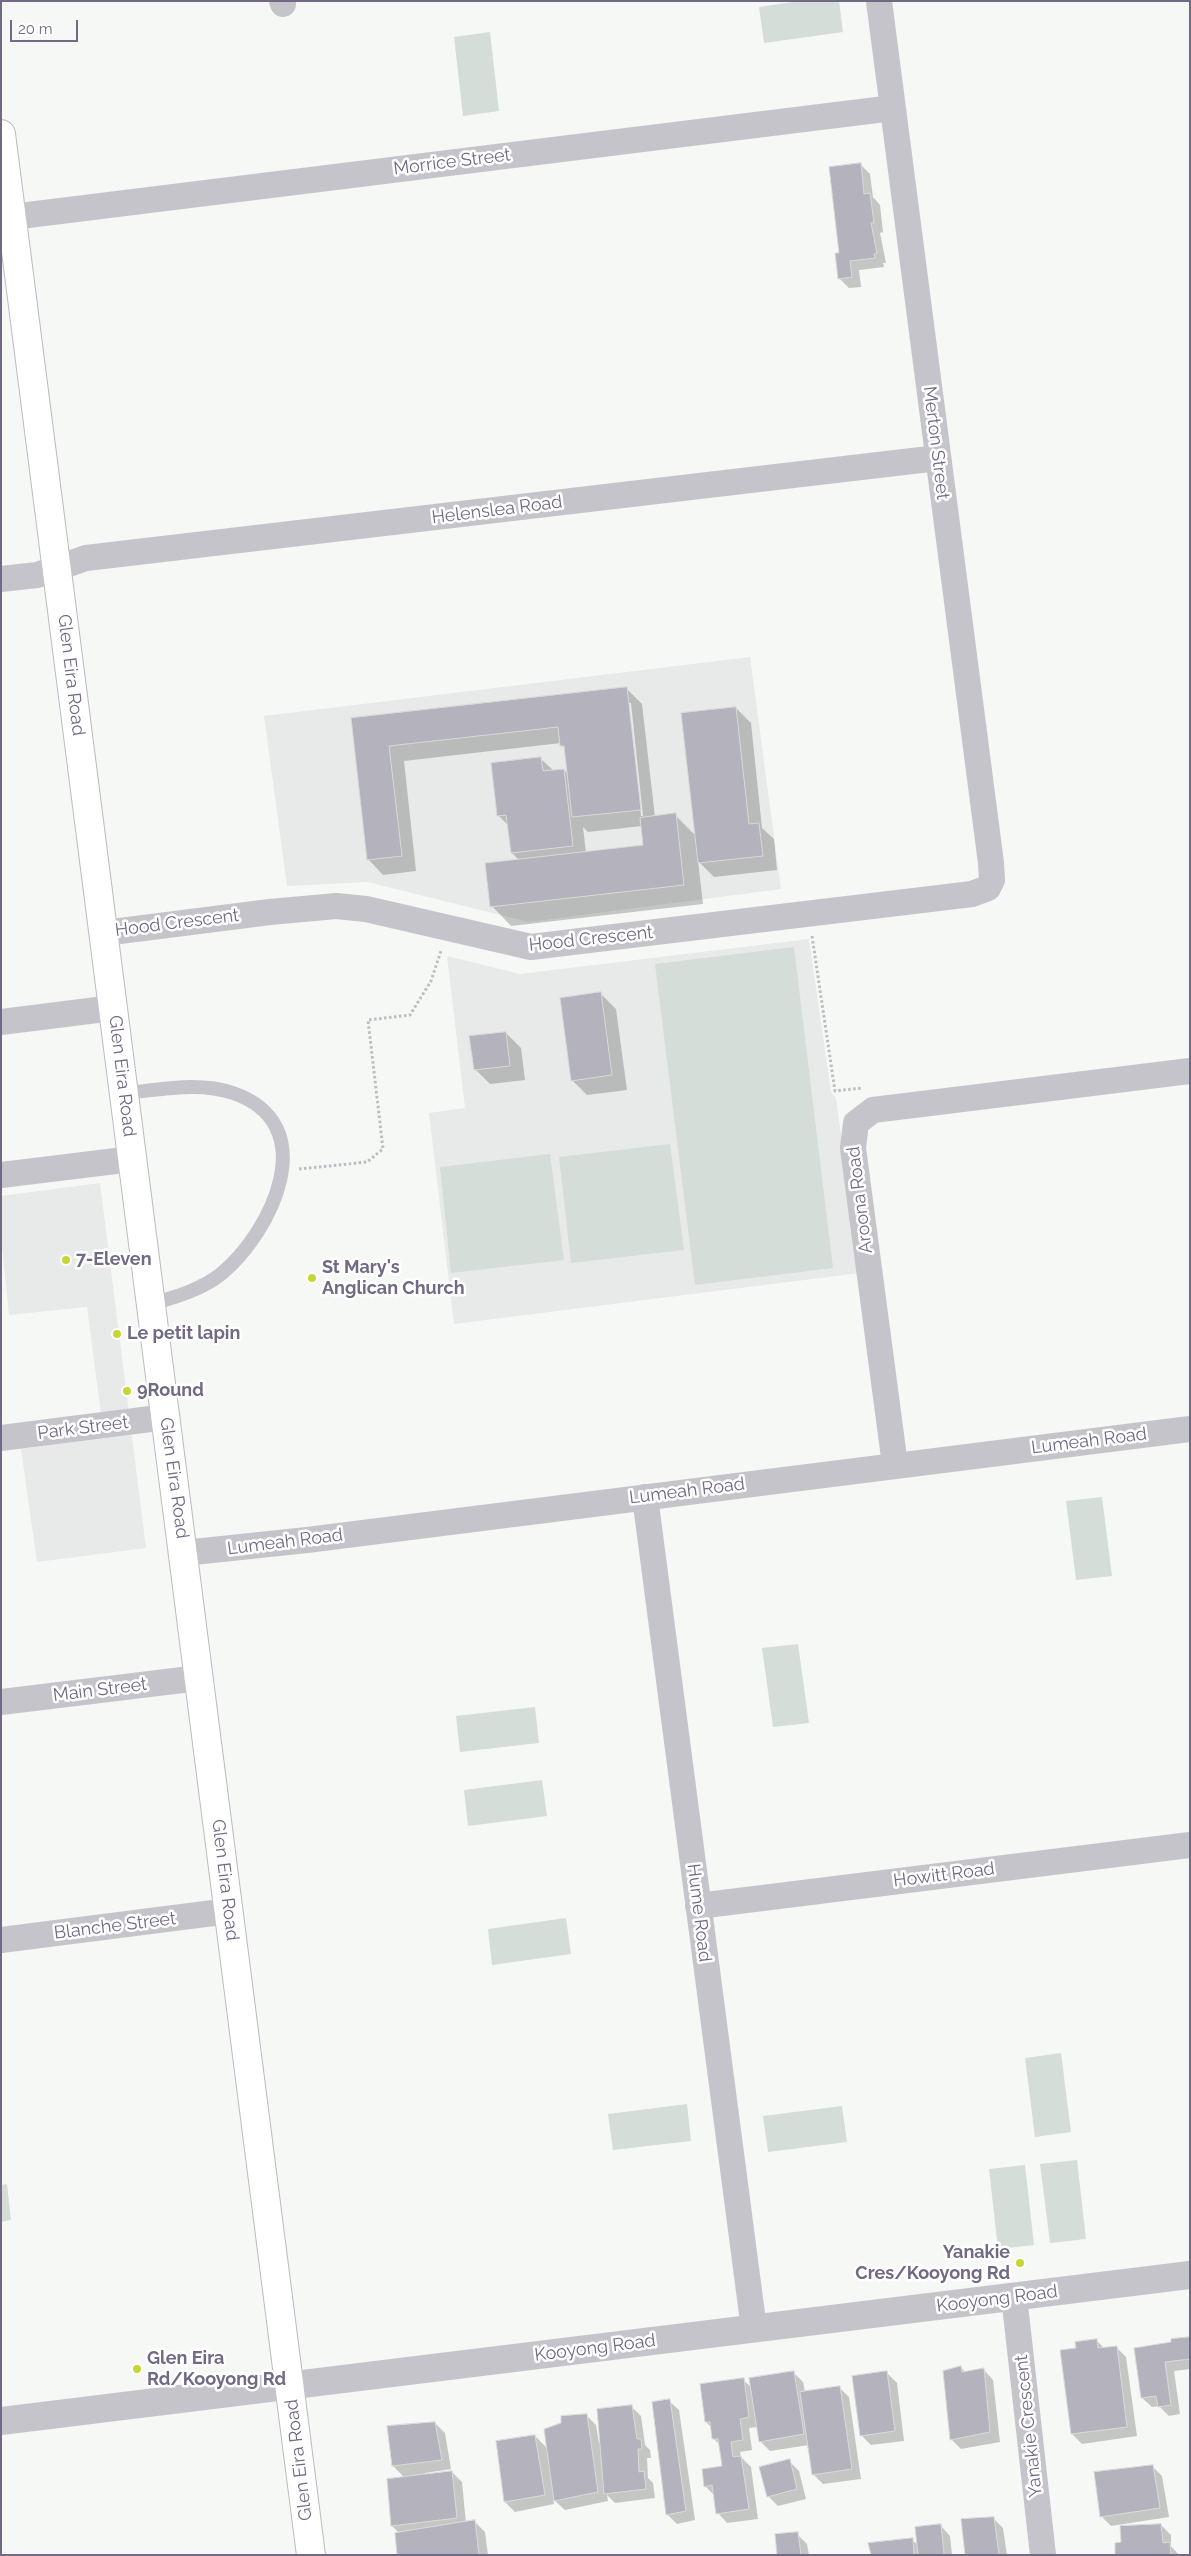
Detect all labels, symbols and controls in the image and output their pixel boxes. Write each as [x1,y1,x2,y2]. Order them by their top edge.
scale bar [12,10,80,42]
text: 20 m [18,20,53,38]
street label: Morrice Street [392,144,512,180]
street label: Merton Street [918,385,954,501]
street label: Helenslea Road [430,491,564,529]
street label: Glen Eira Road [53,613,89,737]
street label: Hood Crescent [114,905,240,941]
street label: Hood Crescent [528,922,654,956]
street label: Glen Eira Road [104,1014,140,1138]
street label: Aroona Road [843,1145,877,1255]
place label: 7-Eleven [76,1249,152,1271]
marker: 7-Eleven [60,1254,72,1266]
place label: St Mary's Anglican Church [322,1257,465,1300]
marker: St Mary's Anglican Church [306,1272,318,1284]
place label: Le petit lapin [127,1323,240,1345]
marker: Le petit lapin [111,1328,123,1340]
place label: 9Round [137,1380,204,1402]
marker: 9Round [121,1385,133,1397]
street label: Park Street [36,1412,130,1444]
street label: Glen Eira Road [155,1416,193,1540]
street label: Lumeah Road [1030,1423,1148,1459]
street label: Lumeah Road [628,1473,746,1509]
street label: Lumeah Road [226,1524,344,1560]
street label: Main Street [52,1674,148,1706]
street label: Glen Eira Road [207,1818,243,1942]
street label: Howitt Road [892,1858,996,1892]
street label: Hume Road [682,1863,716,1963]
street label: Blanche Street [53,1908,177,1944]
place label: Yanakie Cres/Kooyong Rd [855,2242,1010,2284]
marker: Yanakie Cres/Kooyong Rd [1014,2257,1026,2269]
street label: Kooyong Road [935,2281,1059,2317]
street label: Kooyong Road [533,2330,657,2366]
place label: Glen Eira Rd/Kooyong Rd [147,2348,286,2390]
street label: Yanakie Crescent [1011,2354,1047,2498]
marker: Glen Eira Rd/Kooyong Rd [131,2363,143,2375]
street label: Glen Eira Road [281,2398,317,2522]

